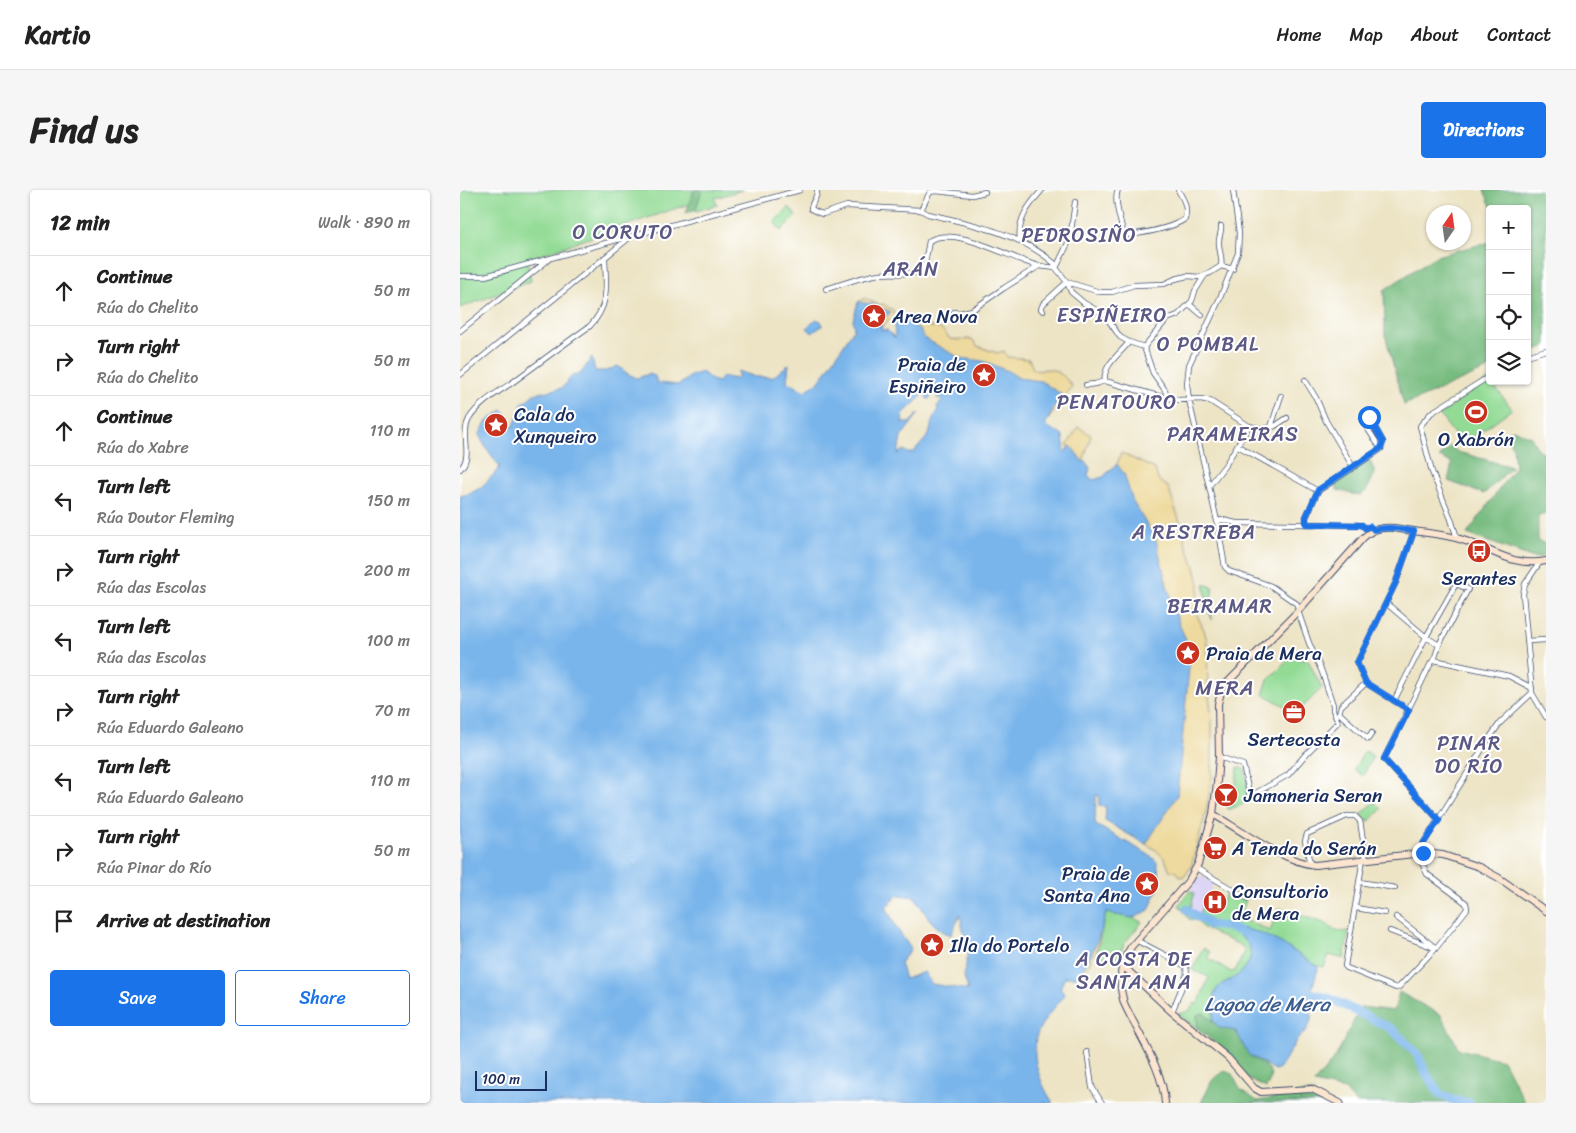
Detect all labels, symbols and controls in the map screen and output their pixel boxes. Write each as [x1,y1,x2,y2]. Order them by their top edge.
text: Kartio [25,14,90,56]
text: Home [1277,19,1322,51]
text: Map [1350,19,1383,51]
text: About [1411,19,1459,51]
text: Contact [1487,19,1551,51]
text: Find us [30,99,138,161]
button: Directions [1421,102,1546,158]
text: 12 min [50,204,110,242]
north arrow [1426,205,1471,250]
map controls [1486,205,1531,385]
button: + [1486,205,1531,250]
text: Walk · 890 m [318,208,410,237]
district label: O CORUTO [572,215,674,250]
district label: PEDROSIÑO [1021,218,1137,253]
button: − [1486,250,1531,295]
district label: ARÁN [882,252,939,287]
text: Continue [97,260,173,293]
text: 50 m [374,276,410,305]
icon: ahead [50,277,78,305]
text: Rúa do Chelito [97,293,198,322]
button: locate [1486,295,1531,340]
district label: ESPIÑEIRO [1057,298,1167,333]
place label: Area Nova [891,300,978,333]
place icon: Area Nova [861,303,887,329]
district label: O POMBAL [1157,327,1259,362]
text: Turn right [97,330,179,363]
button: layers [1486,340,1531,385]
text: 50 m [374,346,410,375]
icon: right [50,347,78,375]
place label: Praia de Espiñeiro [889,348,966,403]
place icon: Praia de Espiñeiro [971,362,997,388]
text: Rúa do Chelito [97,363,198,392]
district label: PENATOURO [1057,385,1177,420]
place label: Cala do Xunqueiro [513,398,597,453]
sports icon: O Xabrón [1463,399,1489,425]
text: Continue [97,400,173,433]
route start [1358,406,1381,429]
place icon: Cala do Xunqueiro [483,412,509,438]
text: 110 m [370,416,410,445]
icon: ahead [50,417,78,445]
district label: PARAMEIRAS [1167,417,1299,452]
place label: O Xabrón [1438,423,1514,456]
text: Rúa do Xabre [97,433,189,462]
text: Turn left [97,470,170,503]
text: 150 m [367,486,410,515]
icon: left [50,487,78,515]
text: Rúa Doutor Fleming [97,503,235,532]
district label: A RESTREBA [1131,515,1256,550]
bus stop icon: Serantes [1466,538,1492,564]
text: Turn right [97,540,179,573]
text: 200 m [364,556,410,585]
icon: right [50,557,78,585]
place label: Serantes [1442,562,1517,595]
text: Rúa das Escolas [97,573,206,602]
district label: BEIRAMAR [1167,589,1273,624]
text: Turn left [97,610,170,643]
text: 100 m [366,626,410,655]
icon: left [50,627,78,655]
place label: Praia de Mera [1206,637,1322,670]
place icon: Praia de Mera [1175,640,1201,666]
text: Rúa das Escolas [97,643,206,672]
district label: MERA [1195,669,1255,707]
text: Turn right [97,680,179,713]
text: 70 m [374,696,410,725]
icon: right [50,697,78,725]
office icon: Sertecosta [1281,699,1307,725]
text: Rúa Eduardo Galeano [97,713,244,742]
place label: Sertecosta [1247,723,1341,756]
district label: PINAR DO RÍO [1434,726,1504,784]
text: Turn left [97,750,170,783]
text: 110 m [370,766,410,795]
icon: left [50,767,78,795]
place label: Jamoneria Seran [1243,779,1382,812]
bar icon: Jamoneria Seran [1213,782,1239,808]
text: Rúa Eduardo Galeano [97,783,244,812]
text: Turn right [97,820,179,853]
place label: A Tenda do Serán [1231,832,1376,865]
supermarket icon: A Tenda do Serán [1202,835,1228,861]
text: 50 m [374,836,410,865]
icon: right [50,837,78,865]
route end [1412,842,1435,865]
text: Rúa Pinar do Río [97,853,212,882]
place label: Praia de Santa Ana [1043,857,1130,912]
place icon: Praia de Santa Ana [1134,871,1160,897]
place label: Consultorio de Mera [1232,875,1329,930]
hospital icon: Consultorio de Mera [1202,889,1228,915]
text: Arrive at destination [97,904,270,937]
icon: arrive [50,907,78,935]
place label: Illa do Portelo [949,929,1070,962]
place icon: Illa do Portelo [919,932,945,958]
district label: A COSTA DE SANTA ANA [1075,942,1193,1000]
button: Save [50,970,225,1026]
button: Share [235,970,410,1026]
water label: Lagoa de Mera [1204,987,1332,1022]
text: 100 m [482,1067,520,1092]
scale bar [475,1068,548,1091]

